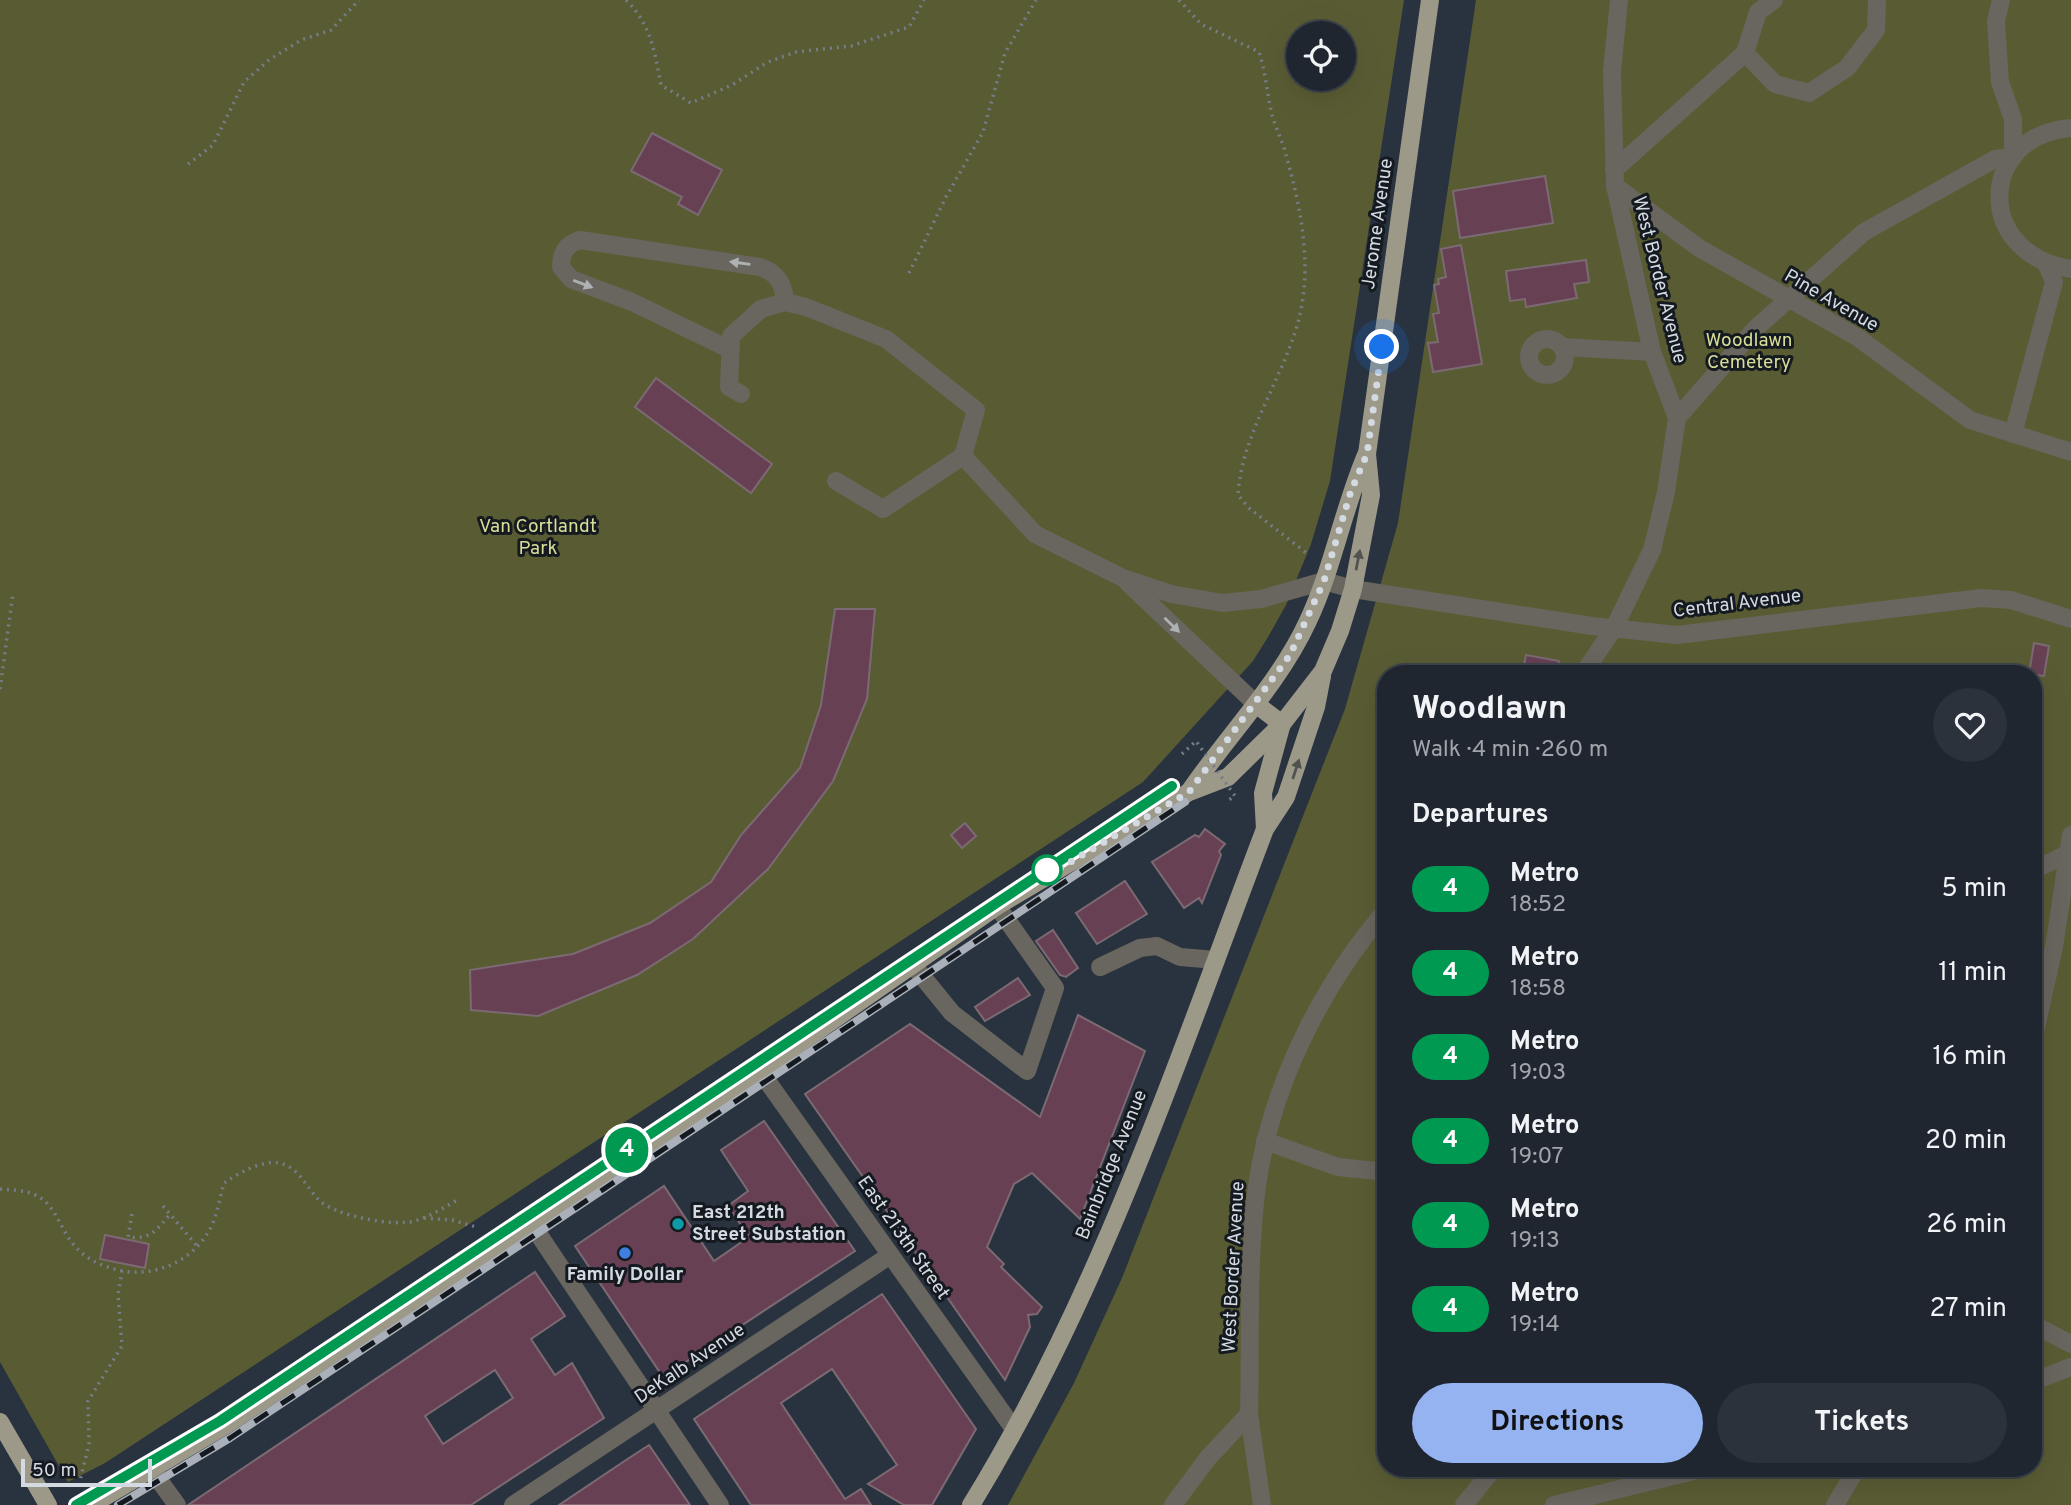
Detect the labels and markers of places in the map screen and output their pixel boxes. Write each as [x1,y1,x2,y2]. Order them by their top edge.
unlabelled marker [1032,855,1062,885]
place label: East 212th Street Substation [692,1201,846,1247]
marker: East 212th Street Substation [670,1216,686,1232]
marker: Family Dollar [617,1245,633,1261]
place label: Family Dollar [567,1263,683,1287]

